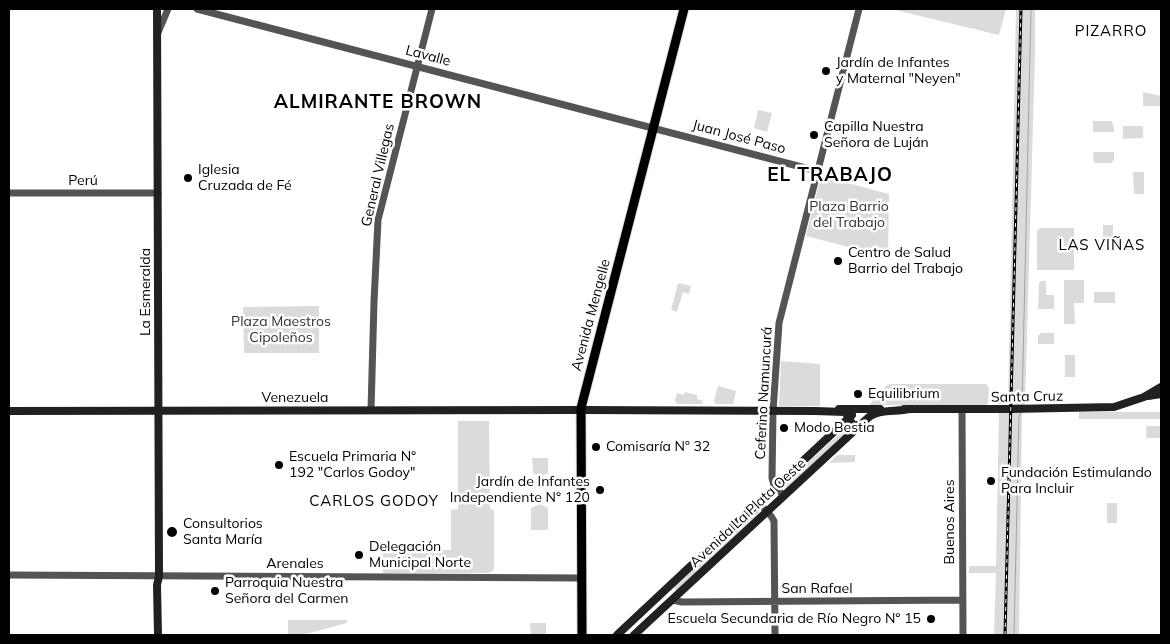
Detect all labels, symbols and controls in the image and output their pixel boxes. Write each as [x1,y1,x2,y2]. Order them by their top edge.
district label: PIZARRO [1074,22,1148,40]
street label: Lavalle [404,42,452,70]
place label: Jardín de Infantes y Maternal "Neyen" [836,55,961,88]
marker: Jardín de Infantes y Maternal "Neyen" [820,65,832,77]
district label: ALMIRANTE BROWN [272,91,484,113]
street label: Juan José Paso [691,116,787,158]
place label: Capilla Nuestra Señora de Luján [824,119,929,152]
street label: General Villegas [358,122,398,228]
marker: Capilla Nuestra Señora de Luján [808,129,820,141]
place label: Iglesia Cruzada de Fé [198,162,292,194]
district label: EL TRABAJO [766,164,894,186]
marker: Iglesia Cruzada de Fé [182,172,194,184]
street label: Perú [68,173,98,189]
park label: Plaza Barrio del Trabajo [809,199,889,232]
district label: LAS VIÑAS [1057,236,1147,254]
place label: Centro de Salud Barrio del Trabajo [848,245,963,278]
street label: La Esmeralda [138,248,154,336]
marker: Centro de Salud Barrio del Trabajo [832,255,844,267]
street label: Avenida Mengelle [568,257,614,373]
park label: Plaza Maestros Cipoleños [231,314,331,347]
street label: Ceferino Namuncurá [752,326,776,460]
place label: Equilibrium [868,386,940,402]
marker: Equilibrium [852,388,864,400]
street label: Santa Cruz [991,388,1063,406]
street label: Venezuela [261,390,329,406]
place label: Modo Bestia [794,420,875,436]
marker: Modo Bestia [778,422,790,434]
place label: Comisaría Nº 32 [606,439,710,455]
marker: Comisaría Nº 32 [590,441,602,453]
place label: Escuela Primaria N° 192 "Carlos Godoy" [289,449,416,482]
street label: Avenida La Plata Oeste [687,455,809,571]
marker: Escuela Primaria N° 192 "Carlos Godoy" [273,459,285,471]
place label: Fundación Estimulando Para Incluir [1001,465,1152,498]
place label: Jardín de Infantes Independiente N° 120 [450,474,590,507]
marker: Fundación Estimulando Para Incluir [985,475,997,487]
street label: Buenos Aires [942,479,958,565]
marker: Jardín de Infantes Independiente N° 120 [594,484,606,496]
district label: CARLOS GODOY [308,492,440,510]
place label: Consultorios Santa María [183,516,263,548]
marker: Consultorios Santa María [165,525,179,539]
place label: Delegación Municipal Norte [369,539,471,572]
marker: Delegación Municipal Norte [353,549,365,561]
street label: Arenales [266,556,324,572]
place label: Parroquia Nuestra Señora del Carmen [225,575,349,608]
street label: San Rafael [781,581,853,597]
marker: Parroquia Nuestra Señora del Carmen [209,585,221,597]
place label: Escuela Secundaria de Río Negro N° 15 [668,611,921,627]
marker: Escuela Secundaria de Río Negro N° 15 [925,613,937,625]

